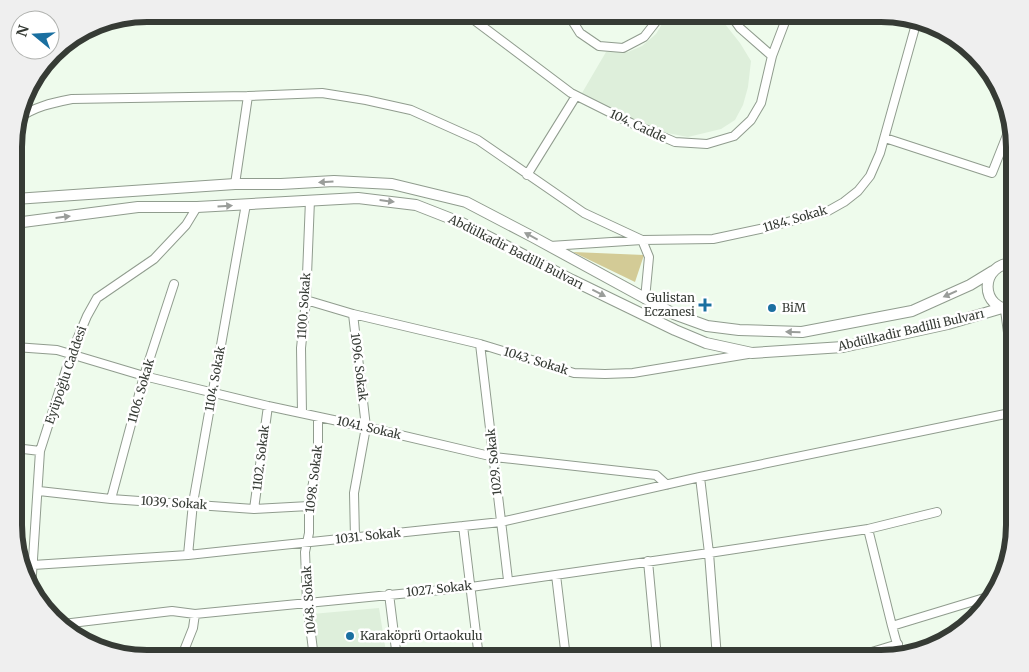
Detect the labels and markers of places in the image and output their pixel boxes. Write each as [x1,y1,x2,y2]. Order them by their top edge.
place label: Gulistan Eczanesi [644,290,695,319]
marker: Gulistan Eczanesi [699,299,711,311]
place label: BiM [782,300,806,315]
marker: BiM [766,302,778,314]
place label: Karaköprü Ortaokulu [360,628,483,643]
marker: Karaköprü Ortaokulu [344,630,356,642]

